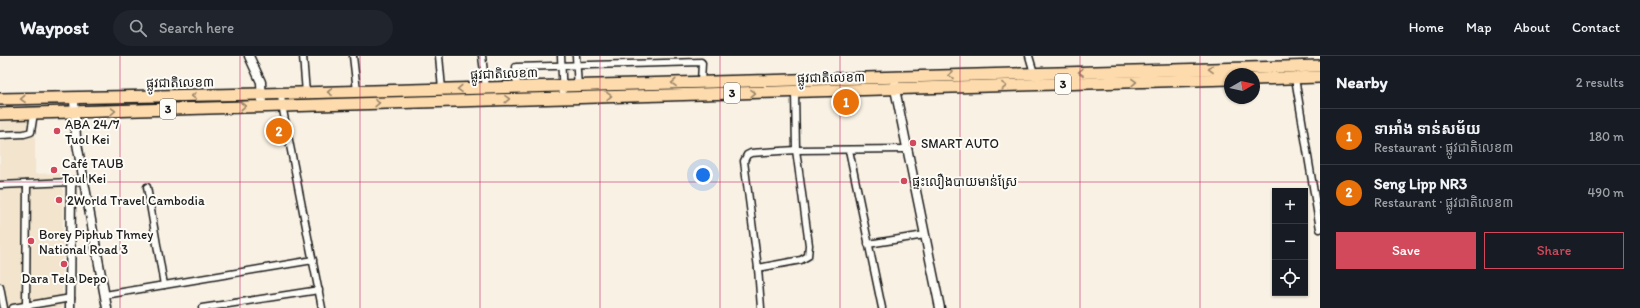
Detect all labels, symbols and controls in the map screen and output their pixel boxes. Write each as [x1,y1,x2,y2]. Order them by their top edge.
search box [113,10,393,46]
text: Waypost [20,16,89,39]
icon: search [127,17,149,39]
text: Search here [159,19,234,37]
text: Home [1409,19,1444,36]
text: Map [1466,19,1492,36]
text: About [1514,19,1550,36]
text: Contact [1572,19,1620,36]
one-way arrow [1208,64,1214,73]
street label: ផ្លូវជាតិលេខ៣ [470,65,538,86]
one-way arrow [1078,68,1084,76]
north arrow [1224,68,1260,104]
street label: ផ្លូវជាតិលេខ៣ [797,69,865,89]
one-way arrow [948,71,954,80]
text: Nearby [1336,72,1388,92]
street label: ផ្លូវជាតិលេខ៣ [146,74,214,94]
road number: 3 [1055,74,1071,94]
text: 2 results [1576,75,1624,90]
one-way arrow [1131,78,1137,86]
one-way arrow [671,79,677,87]
one-way arrow [1001,82,1007,90]
road number: 3 [724,83,740,103]
one-way arrow [457,84,463,93]
pin: 1 [833,87,859,117]
one-way arrow [327,88,333,96]
one-way arrow [750,88,756,97]
one-way arrow [191,92,197,100]
one-way arrow [606,92,612,100]
one-way arrow [20,94,27,103]
one-way arrow [504,95,510,103]
one-way arrow [374,98,380,107]
road number: 3 [160,99,176,119]
one-way arrow [240,102,246,111]
one-way arrow [110,106,116,115]
pin: 2 [266,116,292,146]
place label: ABA 24/7 Tuol Kei [65,117,120,147]
text: ទាអាំង ទាន់សម័យ [1374,120,1481,138]
marker: ABA 24/7 Tuol Kei [52,126,62,136]
text: 1 [1346,129,1352,144]
text: 180 m [1589,129,1624,144]
place label: SMART AUTO [921,136,999,151]
marker: SMART AUTO [908,138,918,148]
text: Restaurant · ផ្លូវជាតិលេខ៣ [1374,140,1513,155]
place label: Café TAUB Toul Kei [62,156,124,186]
marker: Café TAUB Toul Kei [49,165,59,175]
your location [693,165,713,185]
place label: ផ្ទះលឿងបាយមាន់ស្រែ [912,173,1017,190]
text: Seng Lipp NR3 [1374,175,1467,193]
marker: ផ្ទះលឿងបាយមាន់ស្រែ [899,176,909,186]
text: 2 [1346,185,1352,200]
text: 490 m [1588,185,1624,200]
map controls [1272,188,1308,296]
button: + [1272,188,1308,224]
place label: 2World Travel Cambodia [67,193,205,208]
marker: 2World Travel Cambodia [54,195,64,205]
text: Restaurant · ផ្លូវជាតិលេខ៣ [1374,195,1513,210]
button: − [1272,224,1308,260]
place label: Borey Piphub Thmey National Road 3 [39,227,153,257]
button: Save [1336,232,1476,269]
button: Share [1484,232,1624,269]
marker: Borey Piphub Thmey National Road 3 [26,236,36,246]
marker: Dara Tela Depo [59,259,69,269]
button: locate [1272,260,1308,296]
place label: Dara Tela Depo [21,271,107,286]

